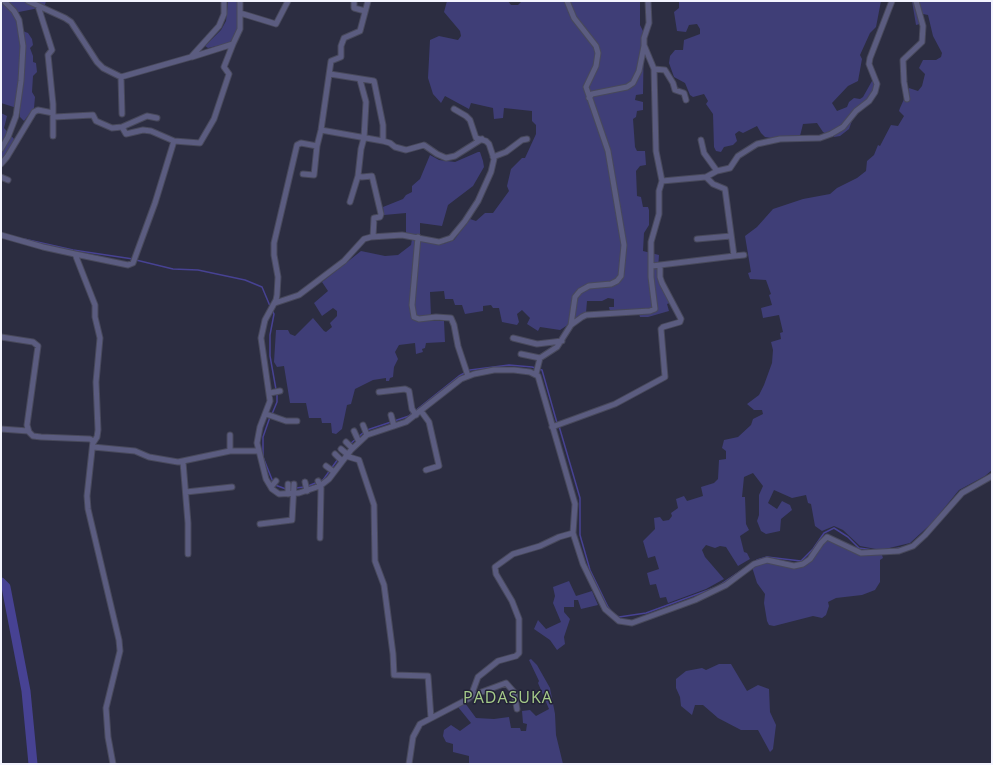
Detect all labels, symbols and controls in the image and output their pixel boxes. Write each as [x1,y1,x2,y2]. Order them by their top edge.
district label: PADASUKA [463,688,553,708]

